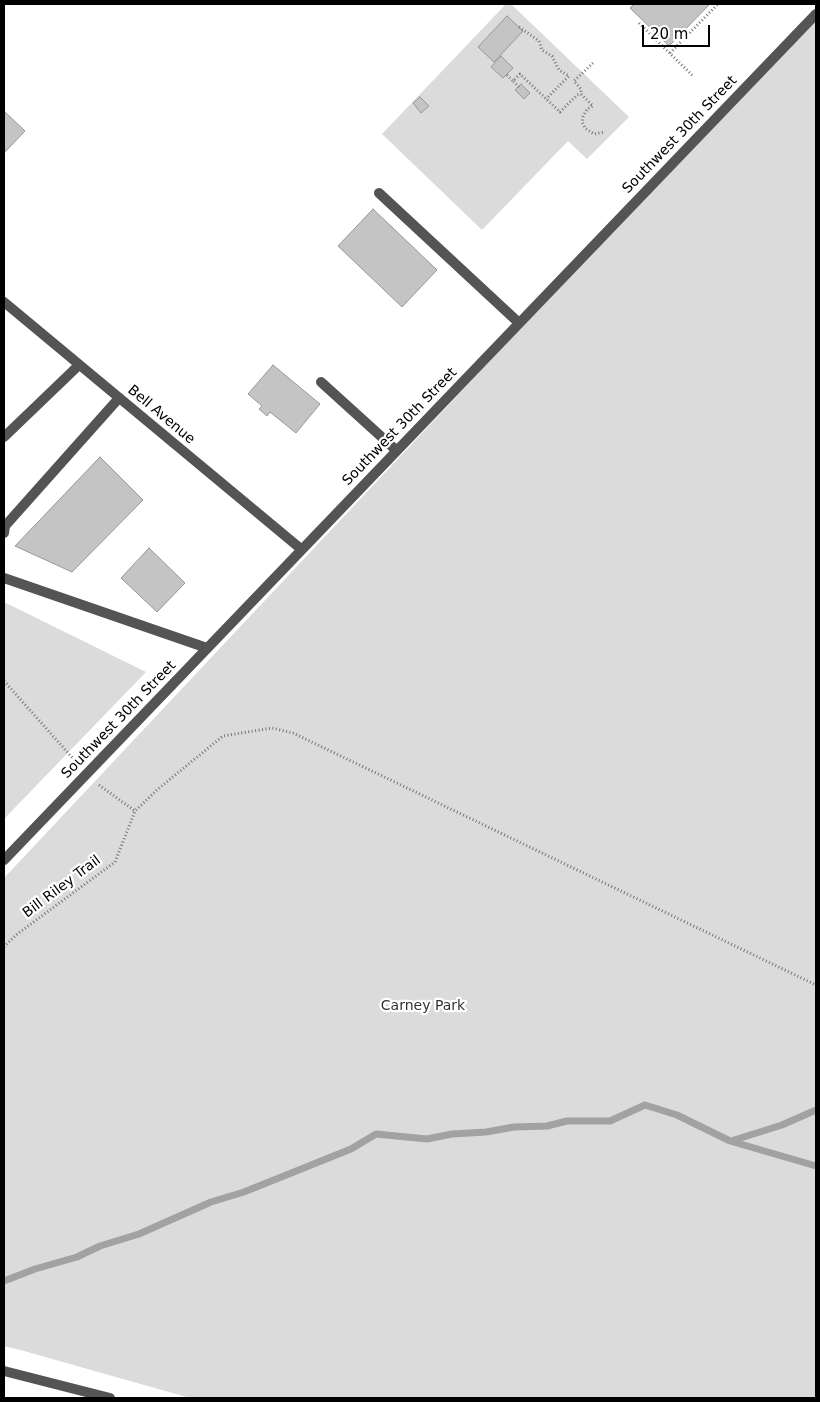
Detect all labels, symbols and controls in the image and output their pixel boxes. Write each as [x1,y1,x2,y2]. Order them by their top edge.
scale bar [645,15,712,47]
text: 20 m [650,25,688,43]
street label: Southwest 30th Street [619,73,741,197]
street label: Southwest 30th Street [339,365,461,489]
street label: Bell Avenue [124,382,198,448]
street label: Southwest 30th Street [58,658,180,782]
street label: Bill Riley Trail [20,852,104,922]
park label: Carney Park [381,998,465,1014]

